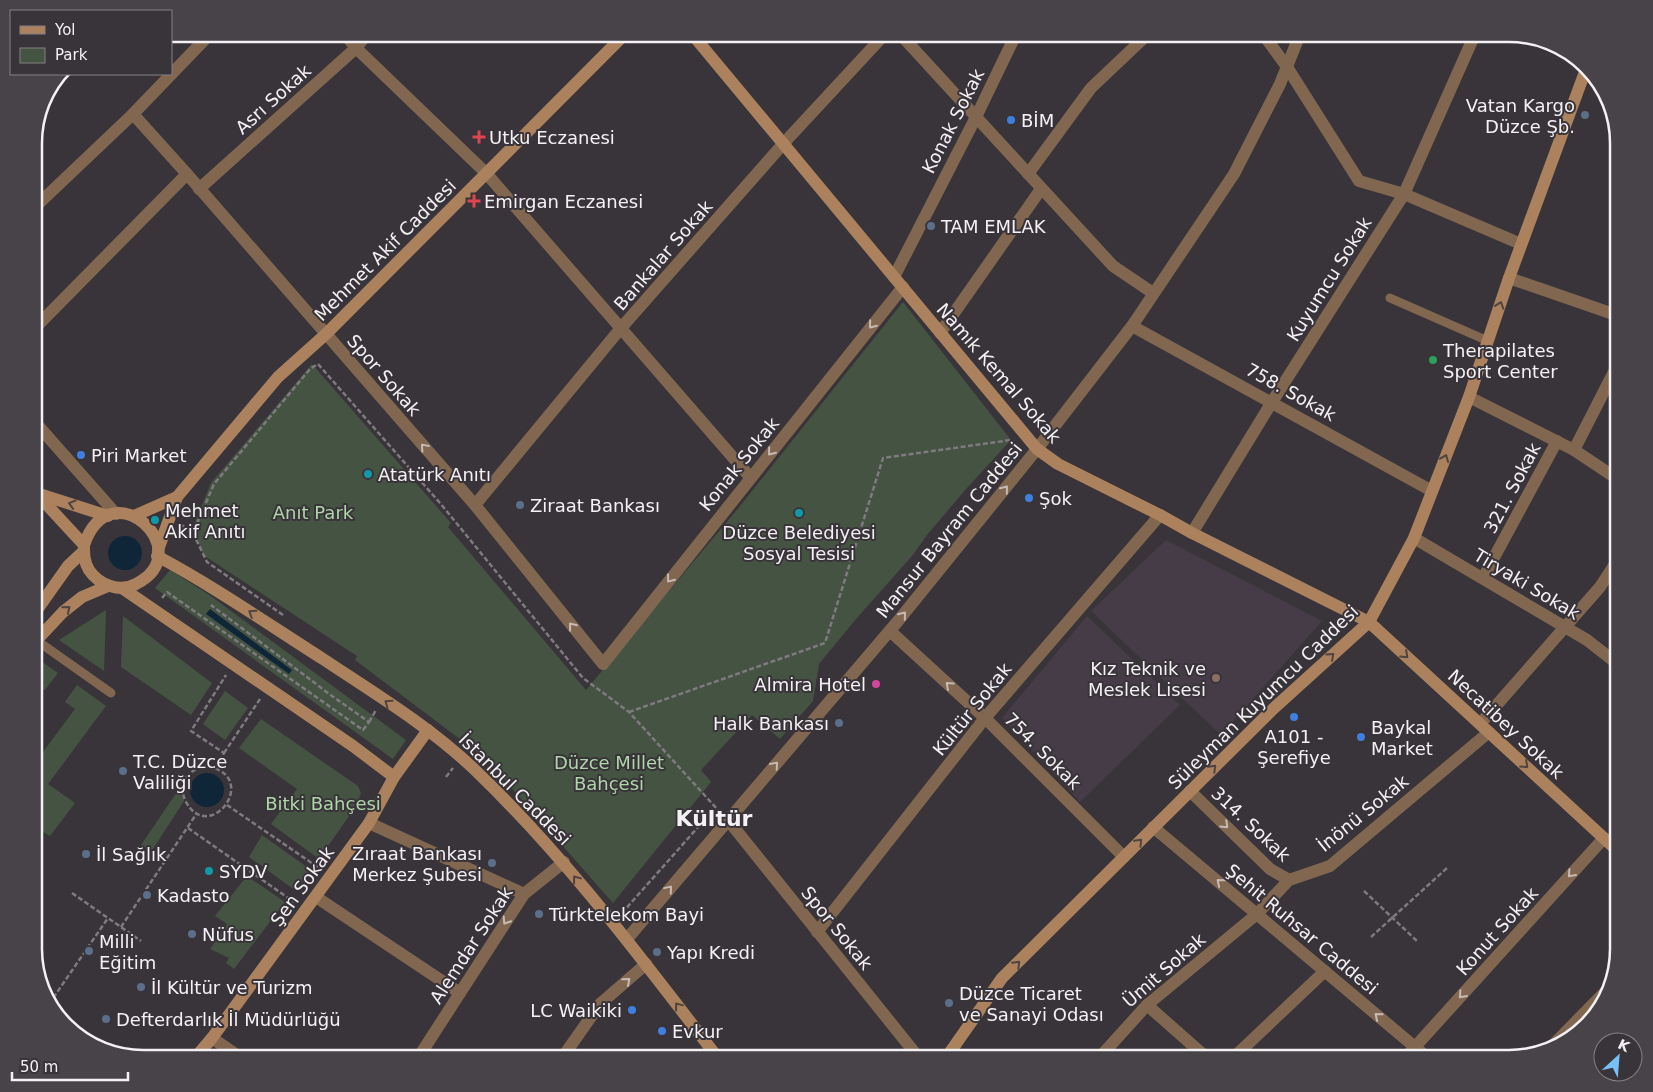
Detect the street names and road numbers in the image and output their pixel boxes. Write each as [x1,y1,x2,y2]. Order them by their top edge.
street label: Asrı Sokak [231,59,315,138]
street label: Konak Sokak [918,65,989,177]
street label: Mehmet Akif Caddesi [310,175,460,325]
street label: Bankalar Sokak [609,195,717,314]
street label: Kuyumcu Sokak [1282,212,1376,345]
street label: Namık Kemal Sokak [933,299,1066,448]
street label: Spor Sokak [343,330,425,420]
street label: 758. Sokak [1242,359,1340,426]
street label: Konak Sokak [695,412,784,515]
street label: Mansur Bayram Caddesi [872,438,1026,622]
street label: 321. Sokak [1479,439,1545,537]
street label: Tiryaki Sokak [1469,544,1584,624]
street label: Süleyman Kuyumcu Caddesi [1164,600,1362,794]
street label: Kültür Sokak [928,658,1016,759]
street label: Necatibey Sokak [1444,665,1569,783]
street label: 754. Sokak [1000,708,1086,794]
street label: İstanbul Caddesi [455,729,575,849]
street label: İnönü Sokak [1314,770,1413,856]
street label: 314. Sokak [1207,782,1295,866]
street label: Şen Sokak [266,841,338,930]
street label: Şehit Ruhsar Caddesi [1222,859,1382,999]
street label: Alemdar Sokak [425,882,517,1008]
street label: Spor Sokak [797,882,877,974]
street label: Konut Sokak [1452,882,1542,979]
street label: Ümit Sokak [1118,928,1210,1012]

